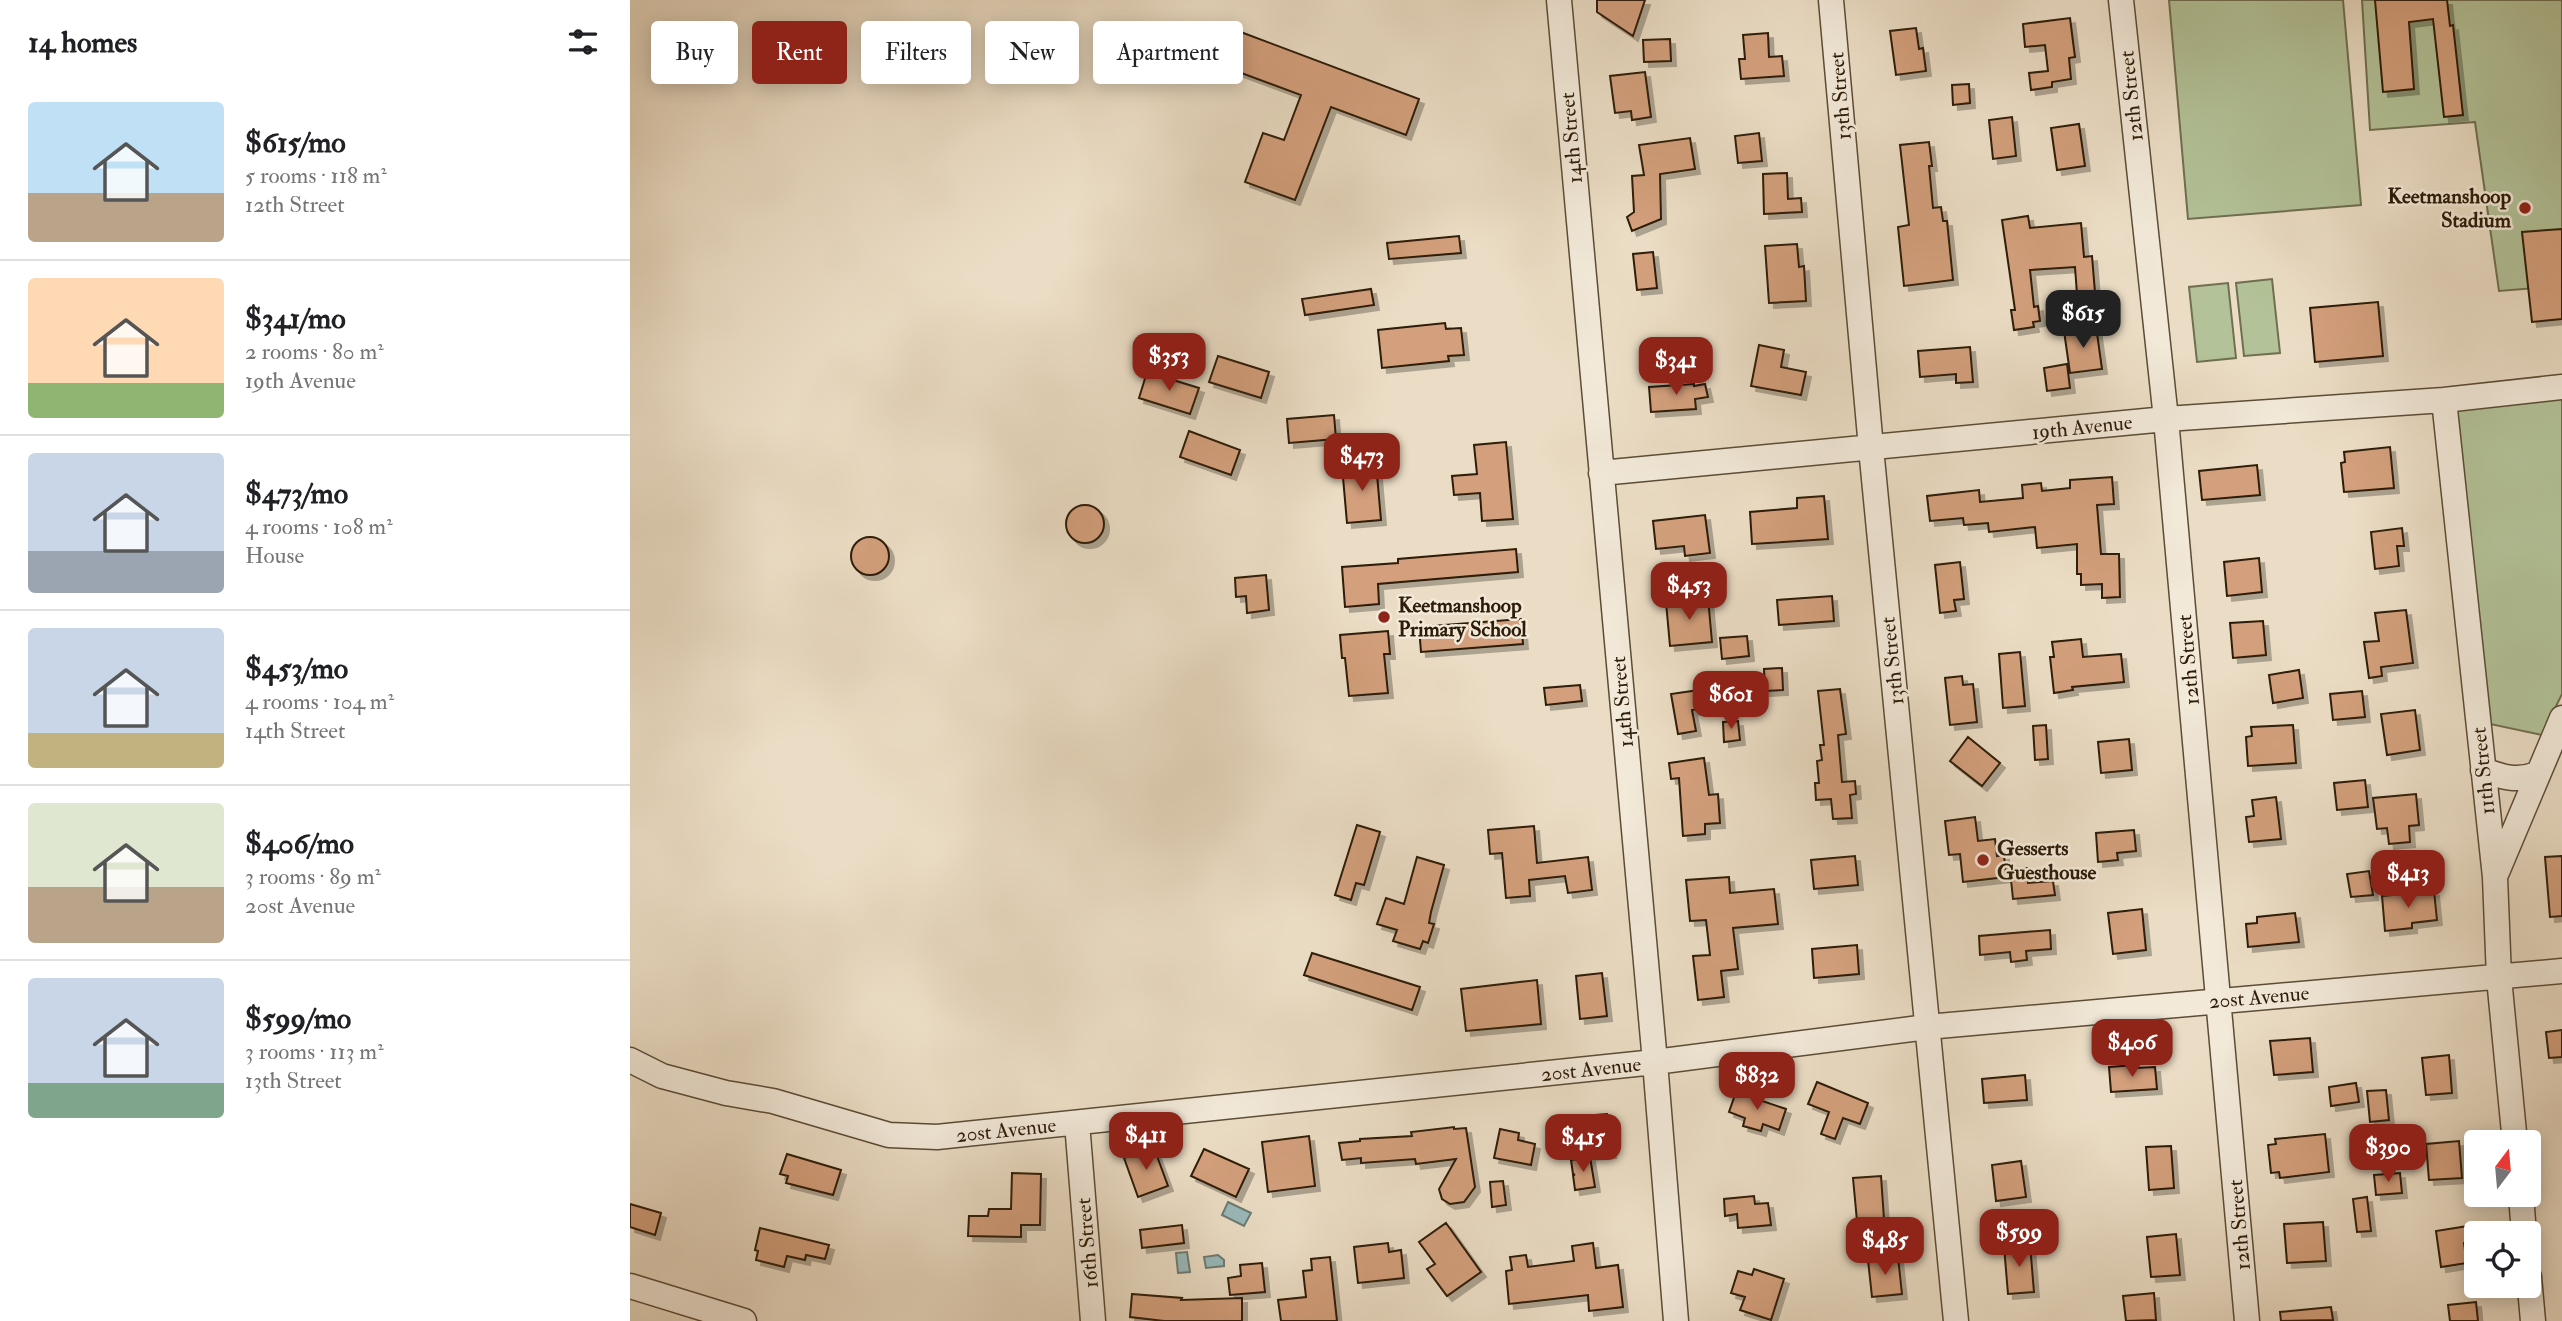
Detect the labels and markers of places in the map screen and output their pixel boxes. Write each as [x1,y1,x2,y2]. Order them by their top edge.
place label: Keetmanshoop Stadium [2388,183,2512,234]
marker: Keetmanshoop Stadium [2517,200,2533,216]
pin: $615 [2042,290,2124,350]
pin: $353 [1128,334,1210,393]
pin: $341 [1635,338,1717,397]
pin: $473 [1321,434,1403,493]
pin: $453 [1648,562,1730,622]
place label: Keetmanshoop Primary School [1398,592,1527,643]
marker: Keetmanshoop Primary School [1376,609,1392,625]
pin: $601 [1690,672,1772,731]
place label: Gesserts Guesthouse [1997,835,2096,886]
pin: $413 [2367,850,2449,910]
marker: Gesserts Guesthouse [1975,852,1991,868]
pin: $406 [2091,1020,2173,1079]
pin: $832 [1716,1052,1798,1112]
pin: $411 [1105,1112,1187,1172]
pin: $415 [1542,1114,1624,1174]
pin: $390 [2347,1124,2429,1184]
pin: $599 [1978,1210,2060,1269]
pin: $485 [1844,1218,1926,1277]

